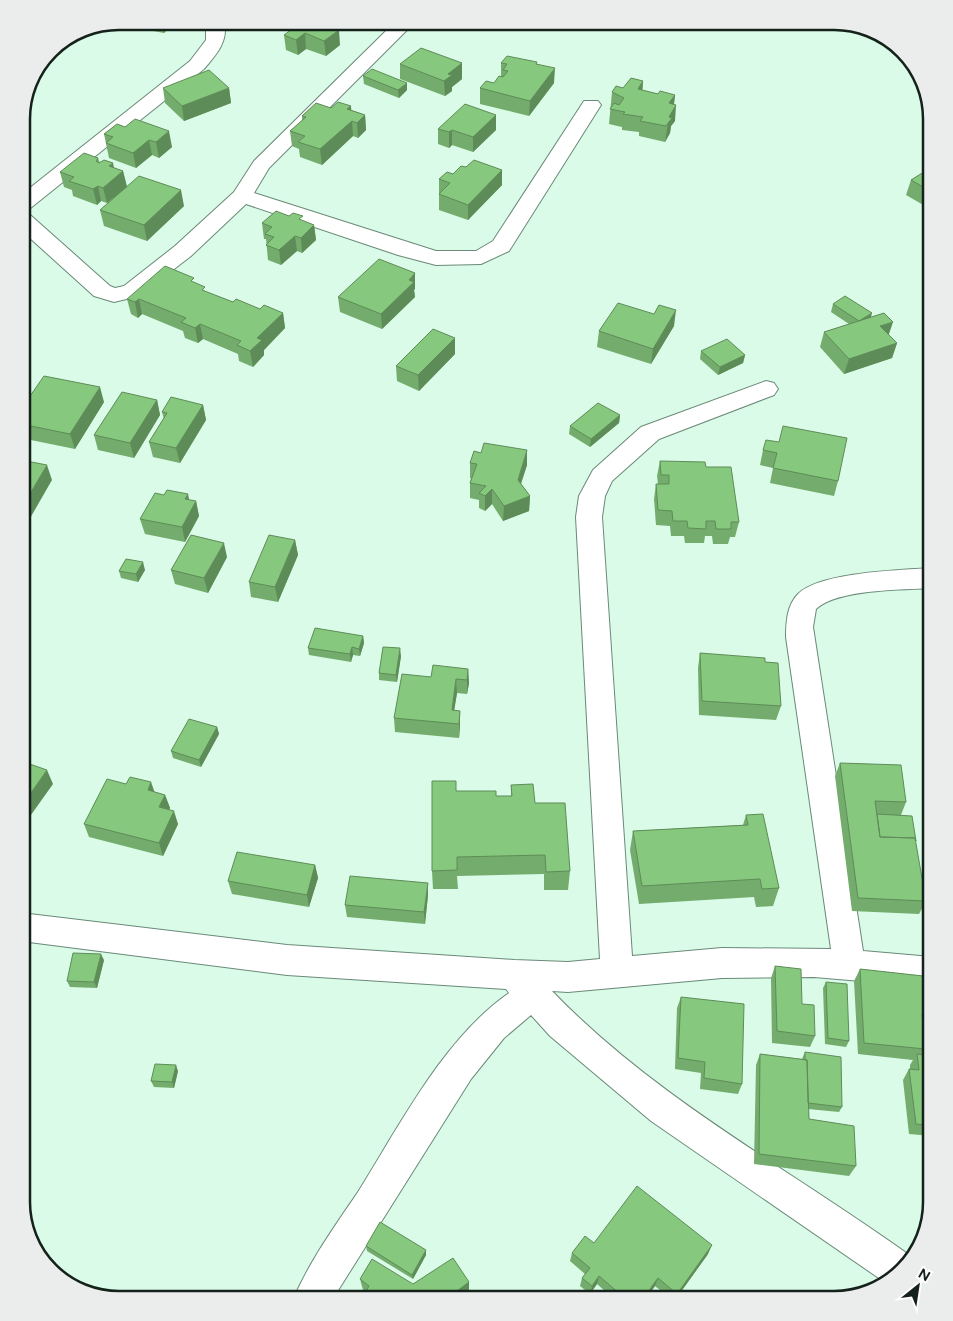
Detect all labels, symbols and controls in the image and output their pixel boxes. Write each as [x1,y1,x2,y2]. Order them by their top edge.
north arrow [893,1261,943,1311]
text: N [915,1265,933,1285]

